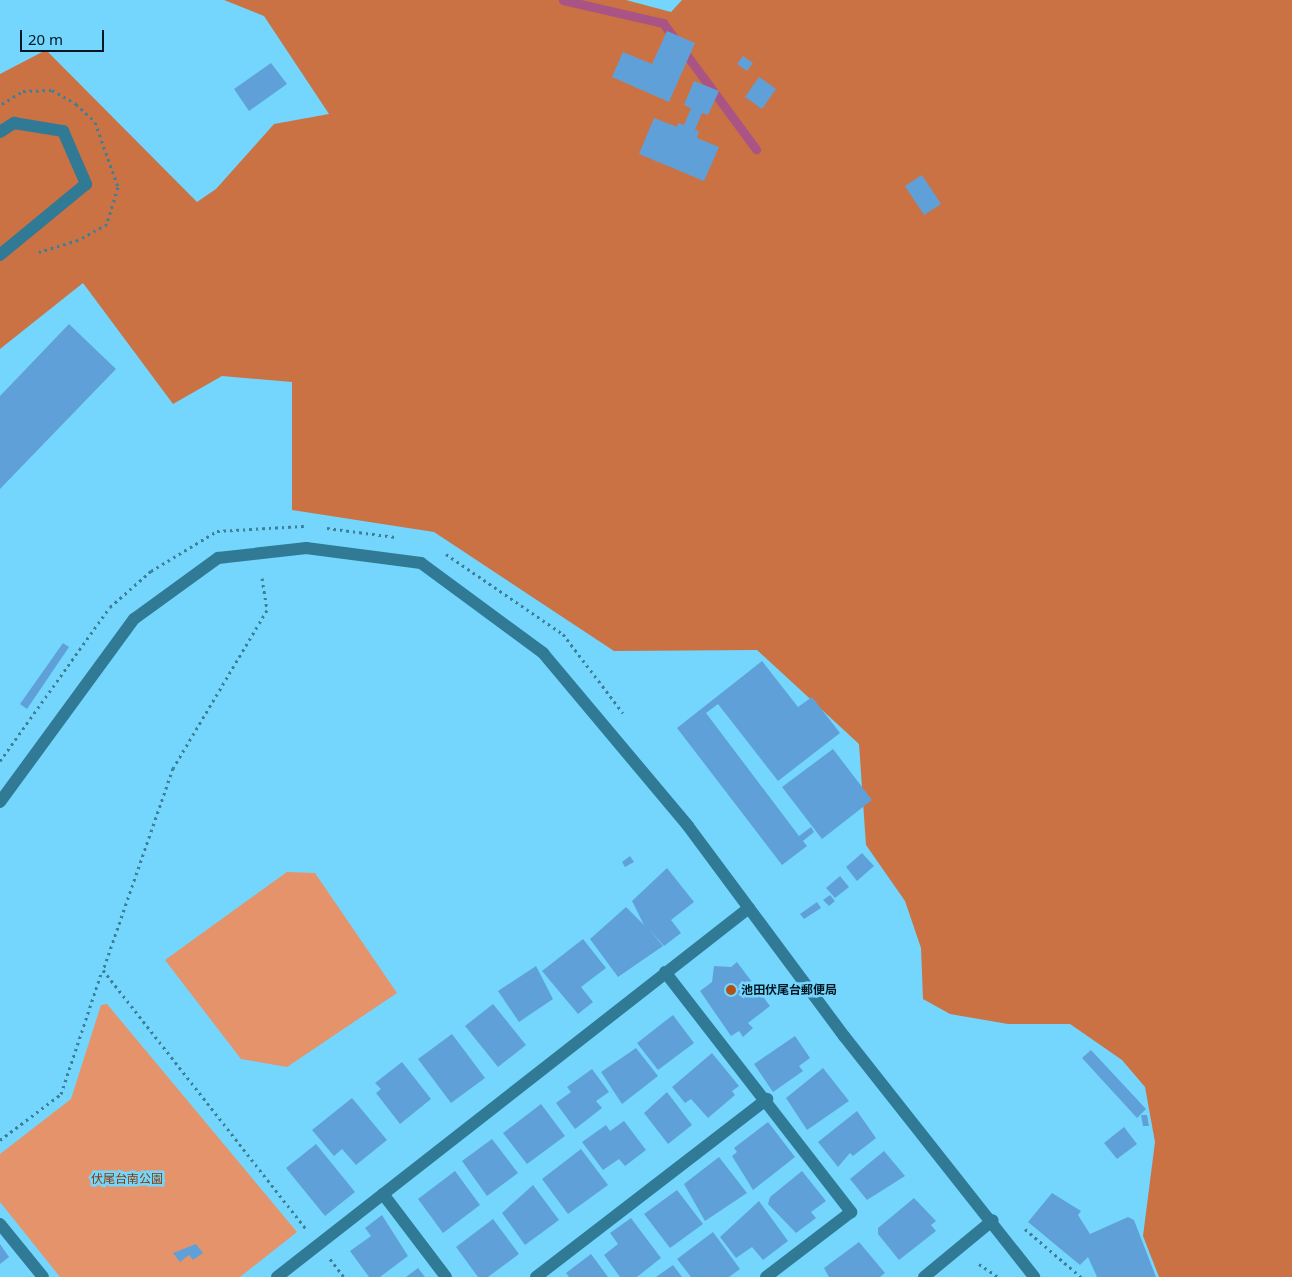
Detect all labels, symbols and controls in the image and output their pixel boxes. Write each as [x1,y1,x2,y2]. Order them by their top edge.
scale bar [22,20,106,52]
text: 20 m [28,29,63,49]
place label: 池田伏尾台郵便局 [741,983,837,997]
marker: 池田伏尾台郵便局 [725,984,737,996]
park label: 伏尾台南公園 [91,1172,163,1186]

